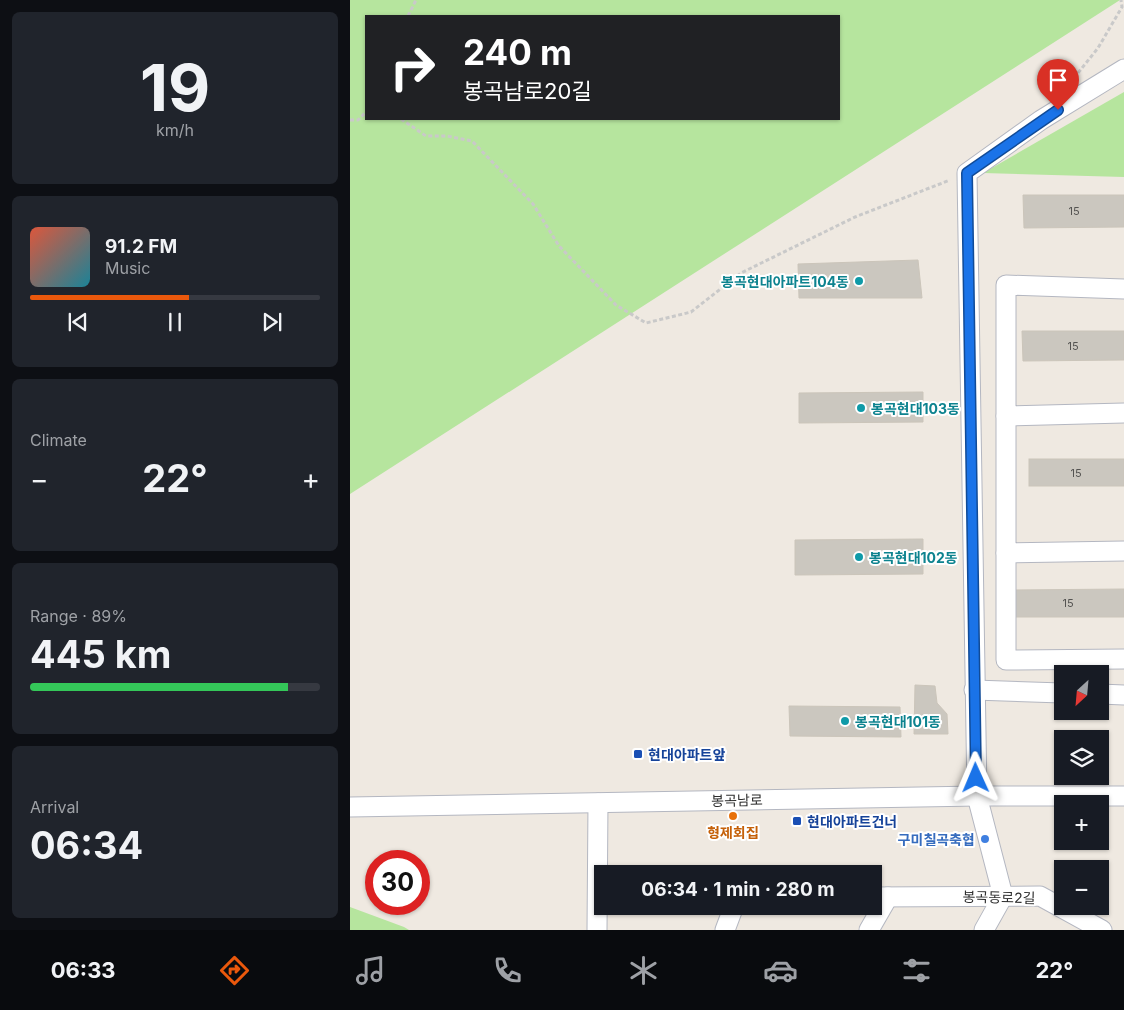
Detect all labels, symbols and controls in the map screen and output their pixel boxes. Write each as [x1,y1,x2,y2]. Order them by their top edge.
text: 240 m [463,31,572,73]
icon: right [380,35,445,100]
text: 19 [140,48,210,127]
pin [1037,59,1079,110]
icon: arrive [1044,66,1072,94]
text: 봉곡남로20길 [463,78,592,104]
text: km/h [156,120,194,140]
house number: 15 [1068,204,1080,218]
text: 91.2 FM [105,235,177,258]
text: Music [105,258,150,278]
place label: 봉곡현대아파트104동 [721,273,849,290]
marker: 봉곡현대아파트104동 [853,275,865,287]
icon: previous [64,308,92,336]
icon: pause [161,308,189,336]
icon: next [258,308,286,336]
house number: 15 [1067,339,1079,353]
place label: 봉곡현대103동 [871,400,960,417]
marker: 봉곡현대103동 [855,402,867,414]
text: Climate [30,430,87,450]
text: 22° [142,455,208,501]
text: − [30,462,49,496]
text: + [301,462,320,496]
house number: 15 [1070,466,1082,480]
place label: 봉곡현대102동 [869,549,958,566]
marker: 봉곡현대102동 [853,551,865,563]
house number: 15 [1062,596,1074,610]
text: Range · 89% [30,606,127,626]
text: 445 km [30,631,171,677]
north arrow [1054,665,1109,720]
map controls [1054,665,1109,915]
place label: 봉곡현대101동 [855,713,941,730]
marker: 봉곡현대101동 [839,715,851,727]
button: layers [1054,730,1109,785]
place label: 현대아파트앞 [648,746,725,763]
marker: 현대아파트앞 [632,748,644,760]
position arrow [949,751,1001,803]
street label: 봉곡남로 [711,791,763,809]
button: + [1054,795,1109,850]
text: Arrival [30,797,79,817]
marker: 형제회집 [727,810,739,822]
place label: 현대아파트건너 [807,813,897,830]
marker: 현대아파트건너 [791,815,803,827]
text: 06:34 [30,822,143,868]
place label: 형제회집 [707,824,759,841]
place label: 구미칠곡축협 [898,831,975,848]
marker: 구미칠곡축협 [979,833,991,845]
speed limit sign: 30 [365,850,430,915]
button: − [1054,860,1109,915]
text: 06:34 · 1 min · 280 m [641,878,835,901]
street label: 봉곡동로2길 [962,888,1036,906]
icon: directions [217,953,252,988]
icon: music [353,953,388,988]
icon: phone [490,953,525,988]
icon: climate [626,953,661,988]
icon: car [763,953,798,988]
icon: filters [899,953,934,988]
text: 06:33 [51,957,116,983]
text: 22° [1035,957,1073,983]

